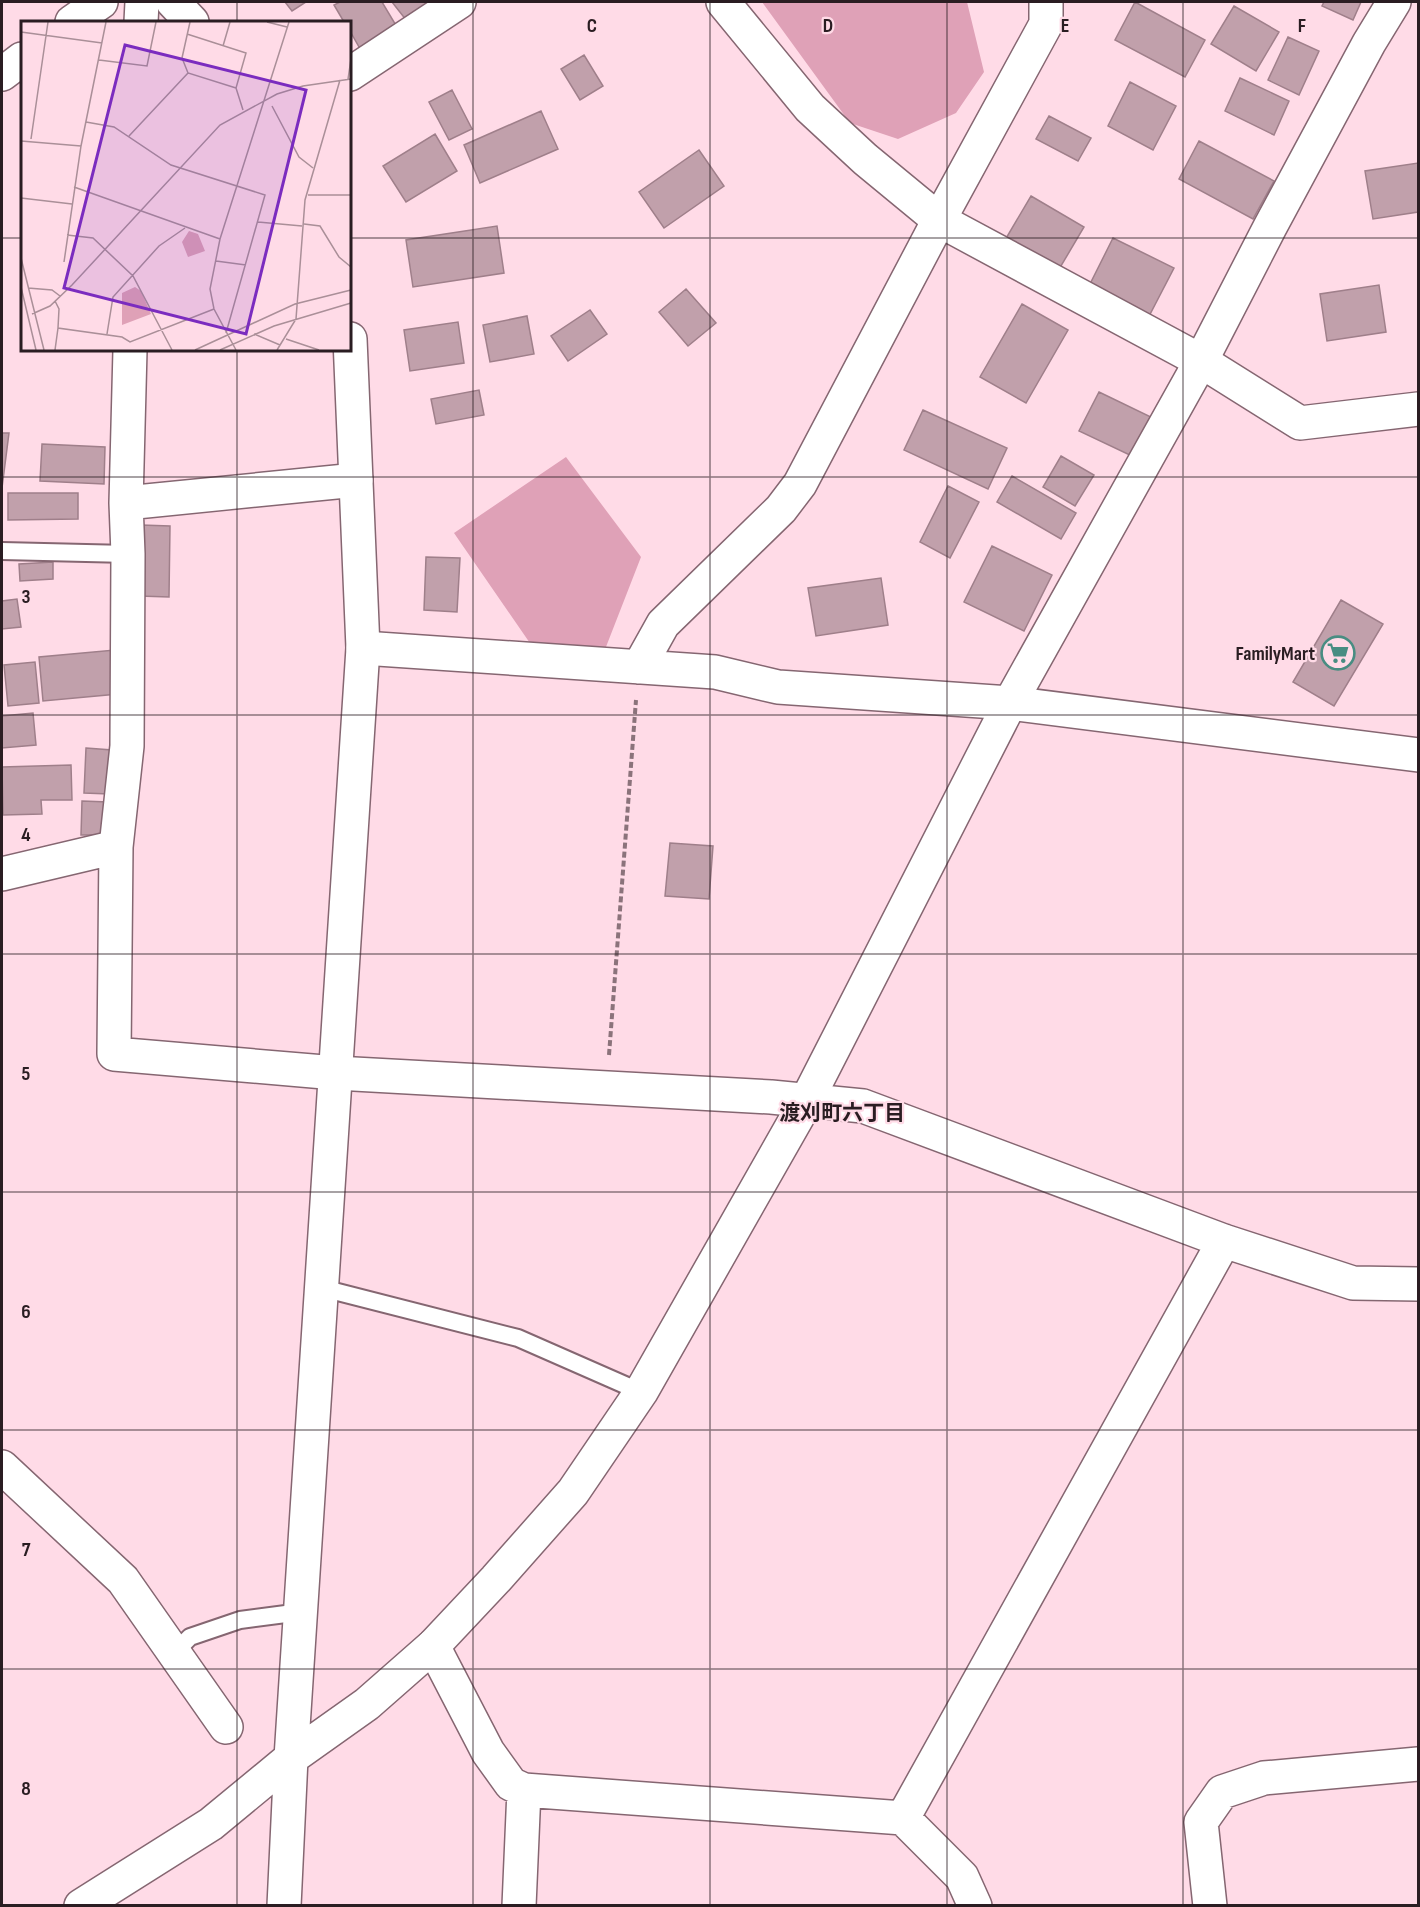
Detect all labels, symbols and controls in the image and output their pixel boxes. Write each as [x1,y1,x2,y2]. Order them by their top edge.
text: C [587,14,597,38]
text: D [823,14,833,38]
text: E [1061,14,1069,38]
text: F [1298,14,1306,38]
inset map [21,21,351,351]
text: 3 [22,585,31,609]
supermarket icon: FamilyMart [1320,635,1356,671]
place label: FamilyMart [1236,642,1315,666]
text: 4 [21,823,31,847]
text: 5 [22,1062,31,1086]
district label: 渡刈町六丁目 [779,1101,905,1126]
text: 6 [21,1300,31,1324]
text: 7 [22,1538,31,1562]
text: 8 [21,1777,31,1801]

